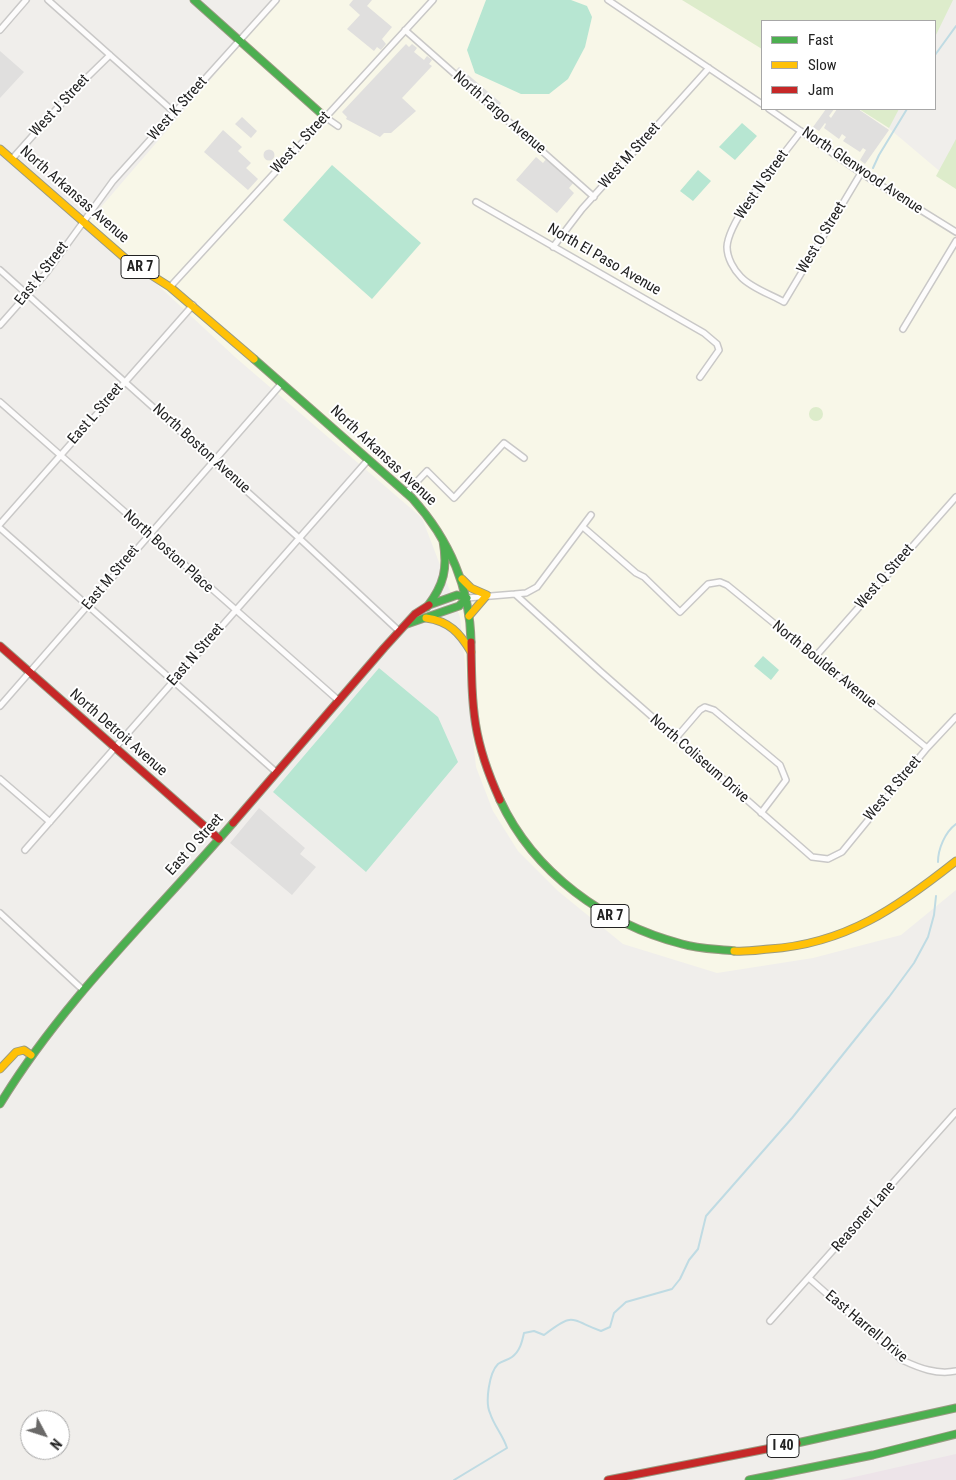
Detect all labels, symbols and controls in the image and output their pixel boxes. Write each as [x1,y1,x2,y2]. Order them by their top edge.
legend [761,20,936,110]
text: Fast [808,31,833,49]
text: Slow [808,56,837,74]
street label: North Fargo Avenue [449,68,549,158]
street label: West J Street [27,71,93,141]
street label: West K Street [145,73,211,145]
text: Jam [808,81,834,99]
street label: West L Street [268,108,334,178]
street label: West M Street [596,119,664,193]
street label: North Glenwood Avenue [798,124,926,218]
street label: North Arkansas Avenue [16,143,132,247]
street label: West N Street [731,147,793,223]
street label: West O Street [794,199,850,277]
street label: North El Paso Avenue [544,220,664,300]
street label: East K Street [11,238,73,310]
road number: AR 7 [121,256,159,278]
street label: East L Street [65,380,127,448]
street label: North Boston Avenue [148,400,254,498]
street label: North Arkansas Avenue [326,402,440,510]
street label: North Boston Place [119,507,217,597]
street label: West Q Street [852,541,918,613]
street label: East M Street [79,542,143,614]
street label: North Boulder Avenue [768,617,880,713]
street label: East N Street [164,620,228,690]
street label: North Detroit Avenue [66,686,170,780]
street label: North Coliseum Drive [646,711,752,807]
street label: West R Street [861,753,925,825]
street label: East O Street [163,810,227,880]
road number: AR 7 [591,904,629,928]
street label: Reasoner Lane [829,1178,899,1256]
street label: East Harrell Drive [821,1287,911,1367]
north arrow [20,1410,70,1460]
road number: I 40 [767,1434,799,1458]
text: N [47,1436,65,1452]

